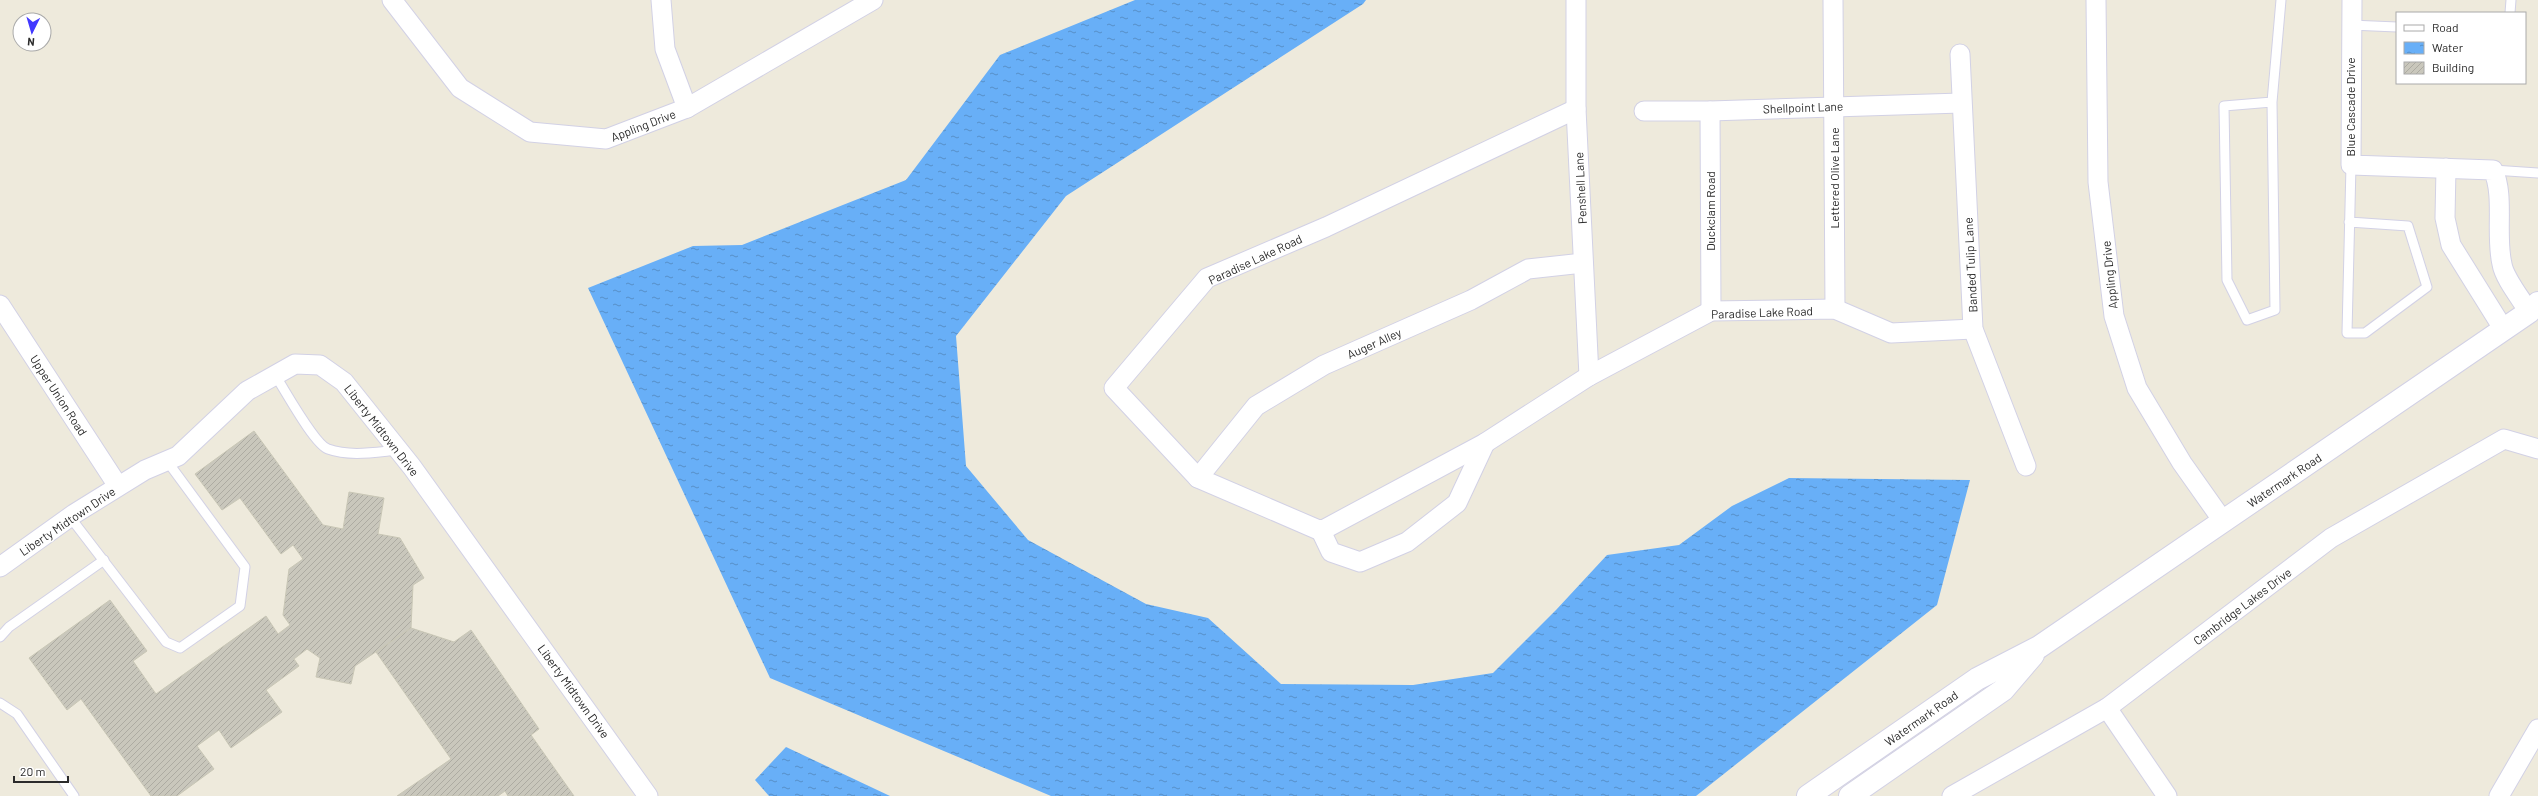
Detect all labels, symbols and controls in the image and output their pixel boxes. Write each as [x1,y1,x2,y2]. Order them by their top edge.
north arrow [12,12,52,52]
legend [2396,12,2526,84]
text: Road [2432,20,2459,34]
text: N [27,36,35,49]
text: Water [2432,40,2464,54]
street label: Blue Cascade Drive [2343,57,2357,157]
text: Building [2432,60,2474,74]
street label: Shellpoint Lane [1763,99,1843,115]
street label: Appling Drive [609,106,677,144]
street label: Lettered Olive Lane [1827,127,1841,229]
street label: Penshell Lane [1571,152,1589,224]
street label: Duckclam Road [1703,171,1717,251]
street label: Banded Tulip Lane [1961,217,1979,313]
street label: Paradise Lake Road [1206,231,1304,287]
street label: Appling Drive [2098,240,2120,310]
street label: Paradise Lake Road [1711,303,1813,321]
street label: Auger Alley [1345,325,1404,361]
street label: Upper Union Road [28,352,90,438]
street label: Liberty Midtown Drive [342,381,422,479]
street label: Watermark Road [2244,450,2324,510]
street label: Liberty Midtown Drive [16,484,118,558]
street label: Cambridge Lakes Drive [2190,565,2294,647]
street label: Liberty Midtown Drive [535,641,613,741]
street label: Watermark Road [1882,687,1960,749]
scale bar [14,758,68,784]
text: 20 m [20,764,46,778]

